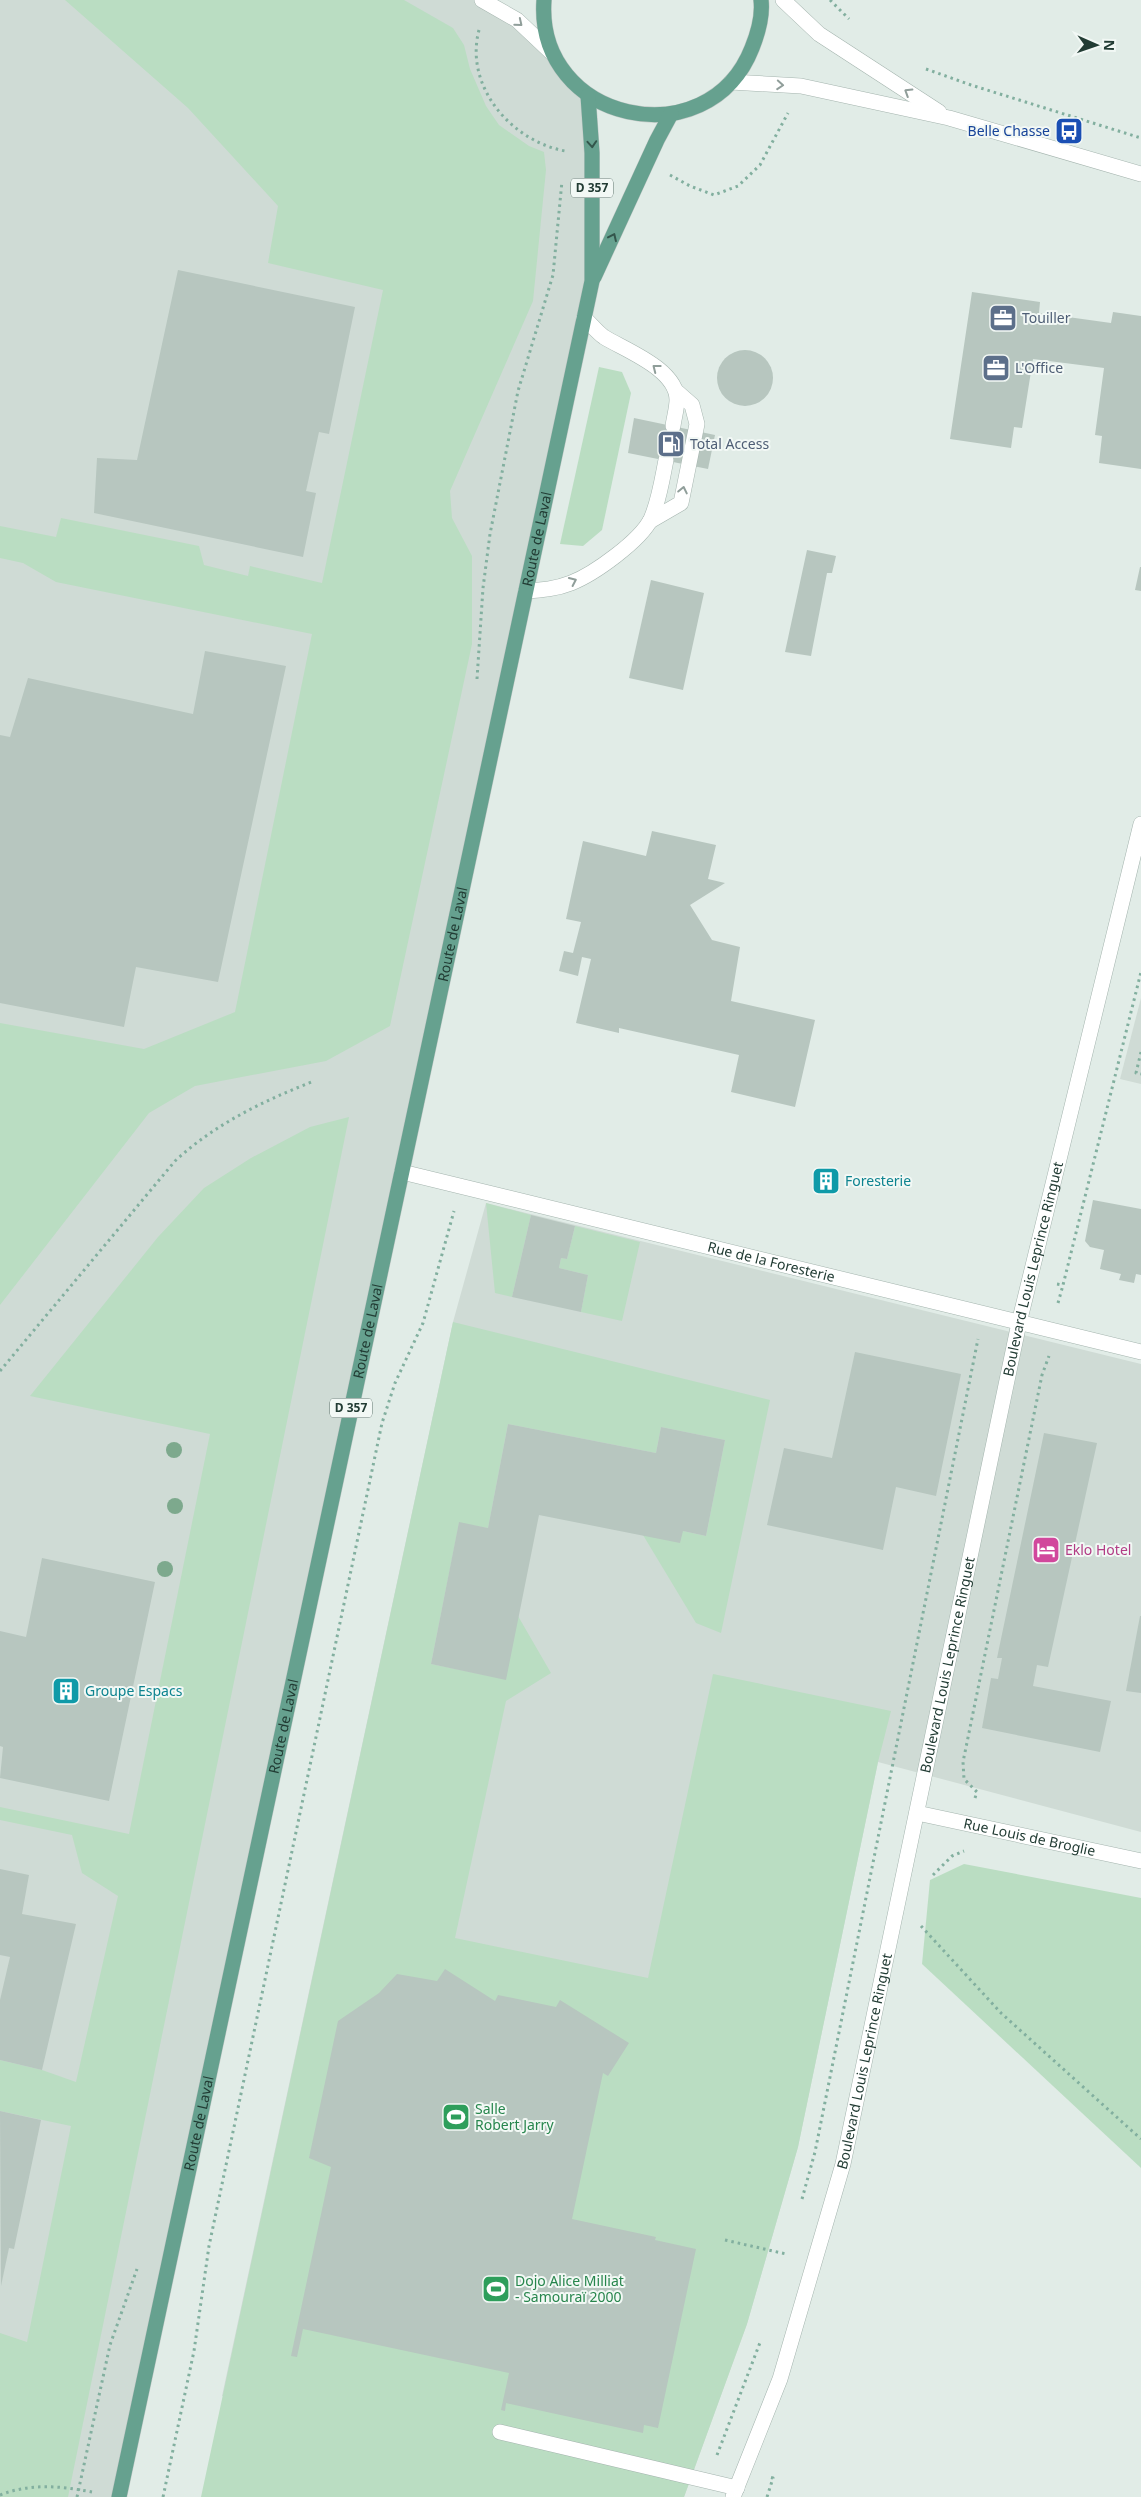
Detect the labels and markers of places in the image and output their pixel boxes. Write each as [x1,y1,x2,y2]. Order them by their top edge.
bus stop icon: Belle Chasse [1054,116,1084,146]
place label: Belle Chasse [968,121,1050,140]
office icon: Touiller [988,303,1018,333]
place label: Touiller [1022,308,1071,327]
office icon: L'Office [981,353,1011,383]
place label: L'Office [1015,358,1063,377]
fuel station icon: Total Access [656,429,686,459]
place label: Total Access [690,434,769,453]
building icon: Foresterie [811,1166,841,1196]
place label: Foresterie [845,1171,911,1190]
hotel icon: Eklo Hotel [1031,1535,1061,1565]
place label: Eklo Hotel [1065,1540,1131,1559]
building icon: Groupe Espacs [51,1676,81,1706]
place label: Groupe Espacs [85,1681,183,1700]
place label: Salle Robert Jarry [475,2099,554,2134]
sports icon: Salle Robert Jarry [441,2102,471,2132]
place label: Dojo Alice Milliat - Samouraï 2000 [515,2271,624,2306]
sports icon: Dojo Alice Milliat - Samouraï 2000 [481,2274,511,2304]

